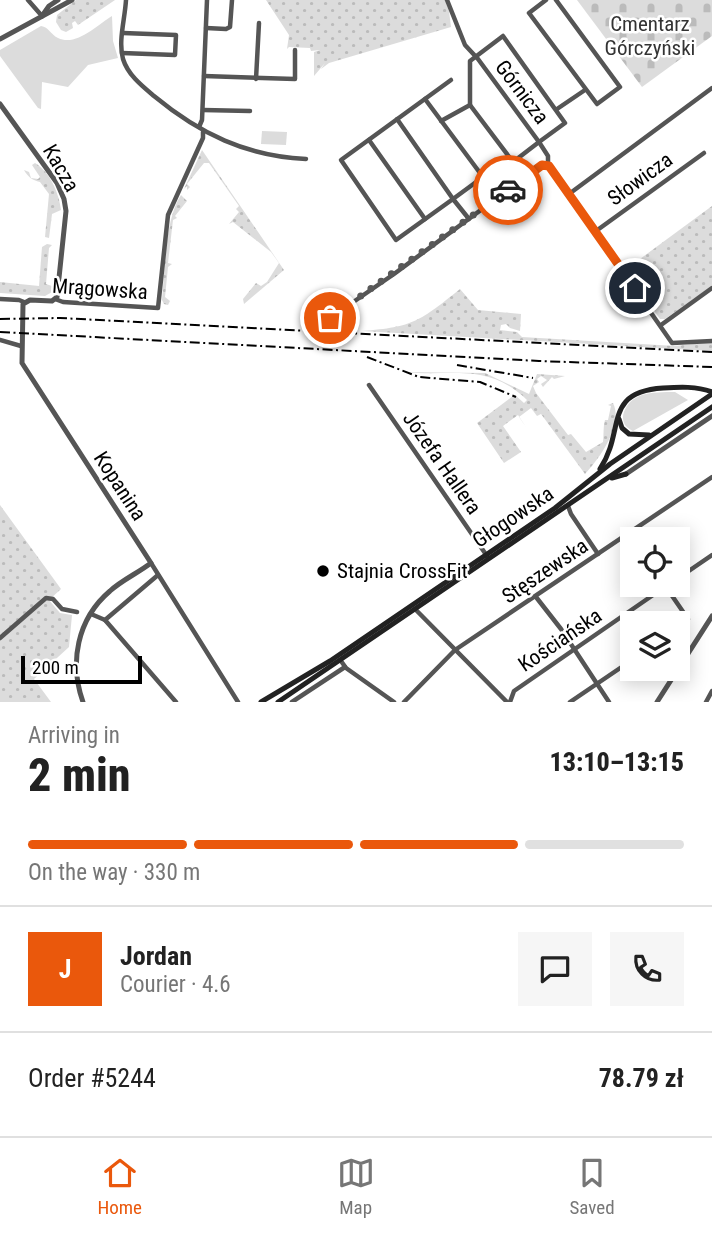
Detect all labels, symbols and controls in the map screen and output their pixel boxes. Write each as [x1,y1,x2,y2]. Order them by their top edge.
park label: Cmentarz Górczyński [605,12,695,60]
street label: Górnicza [490,55,554,129]
street label: Kacza [38,140,84,196]
street label: Słowicza [603,148,677,210]
courier [473,155,543,225]
icon: car [489,171,527,209]
pin [605,258,665,318]
icon: home [616,269,654,307]
street label: Mrągowska [51,274,149,304]
pin [300,288,360,348]
icon: bag [311,299,349,337]
street label: Józefa Hallera [398,407,486,519]
street label: Kopanina [89,447,151,525]
street label: Głogowska [468,481,558,553]
map controls [620,527,690,681]
button: locate [620,527,690,597]
street label: Stęszewska [498,534,592,608]
place label: Stajnia CrossFit [337,559,468,583]
marker: Stajnia CrossFit [315,563,331,579]
street label: Kościańska [514,603,606,677]
button: layers [620,611,690,681]
scale bar [21,653,142,685]
text: 200 m [32,656,79,679]
text: Arriving in [28,722,120,749]
text: 13:10–13:15 [550,747,684,777]
text: 2 min [28,748,131,802]
text: On the way · 330 m [28,859,200,886]
button: chat [518,932,592,1006]
button: phone [610,932,684,1006]
text: Jordan [120,941,192,971]
text: J [59,954,71,984]
text: Courier · 4.6 [120,971,231,998]
text: Order #5244 [28,1063,156,1093]
text: 78.79 zł [599,1063,684,1093]
tab: Home [97,1154,142,1219]
tab: Map [337,1154,375,1219]
tab: Saved [569,1154,615,1219]

